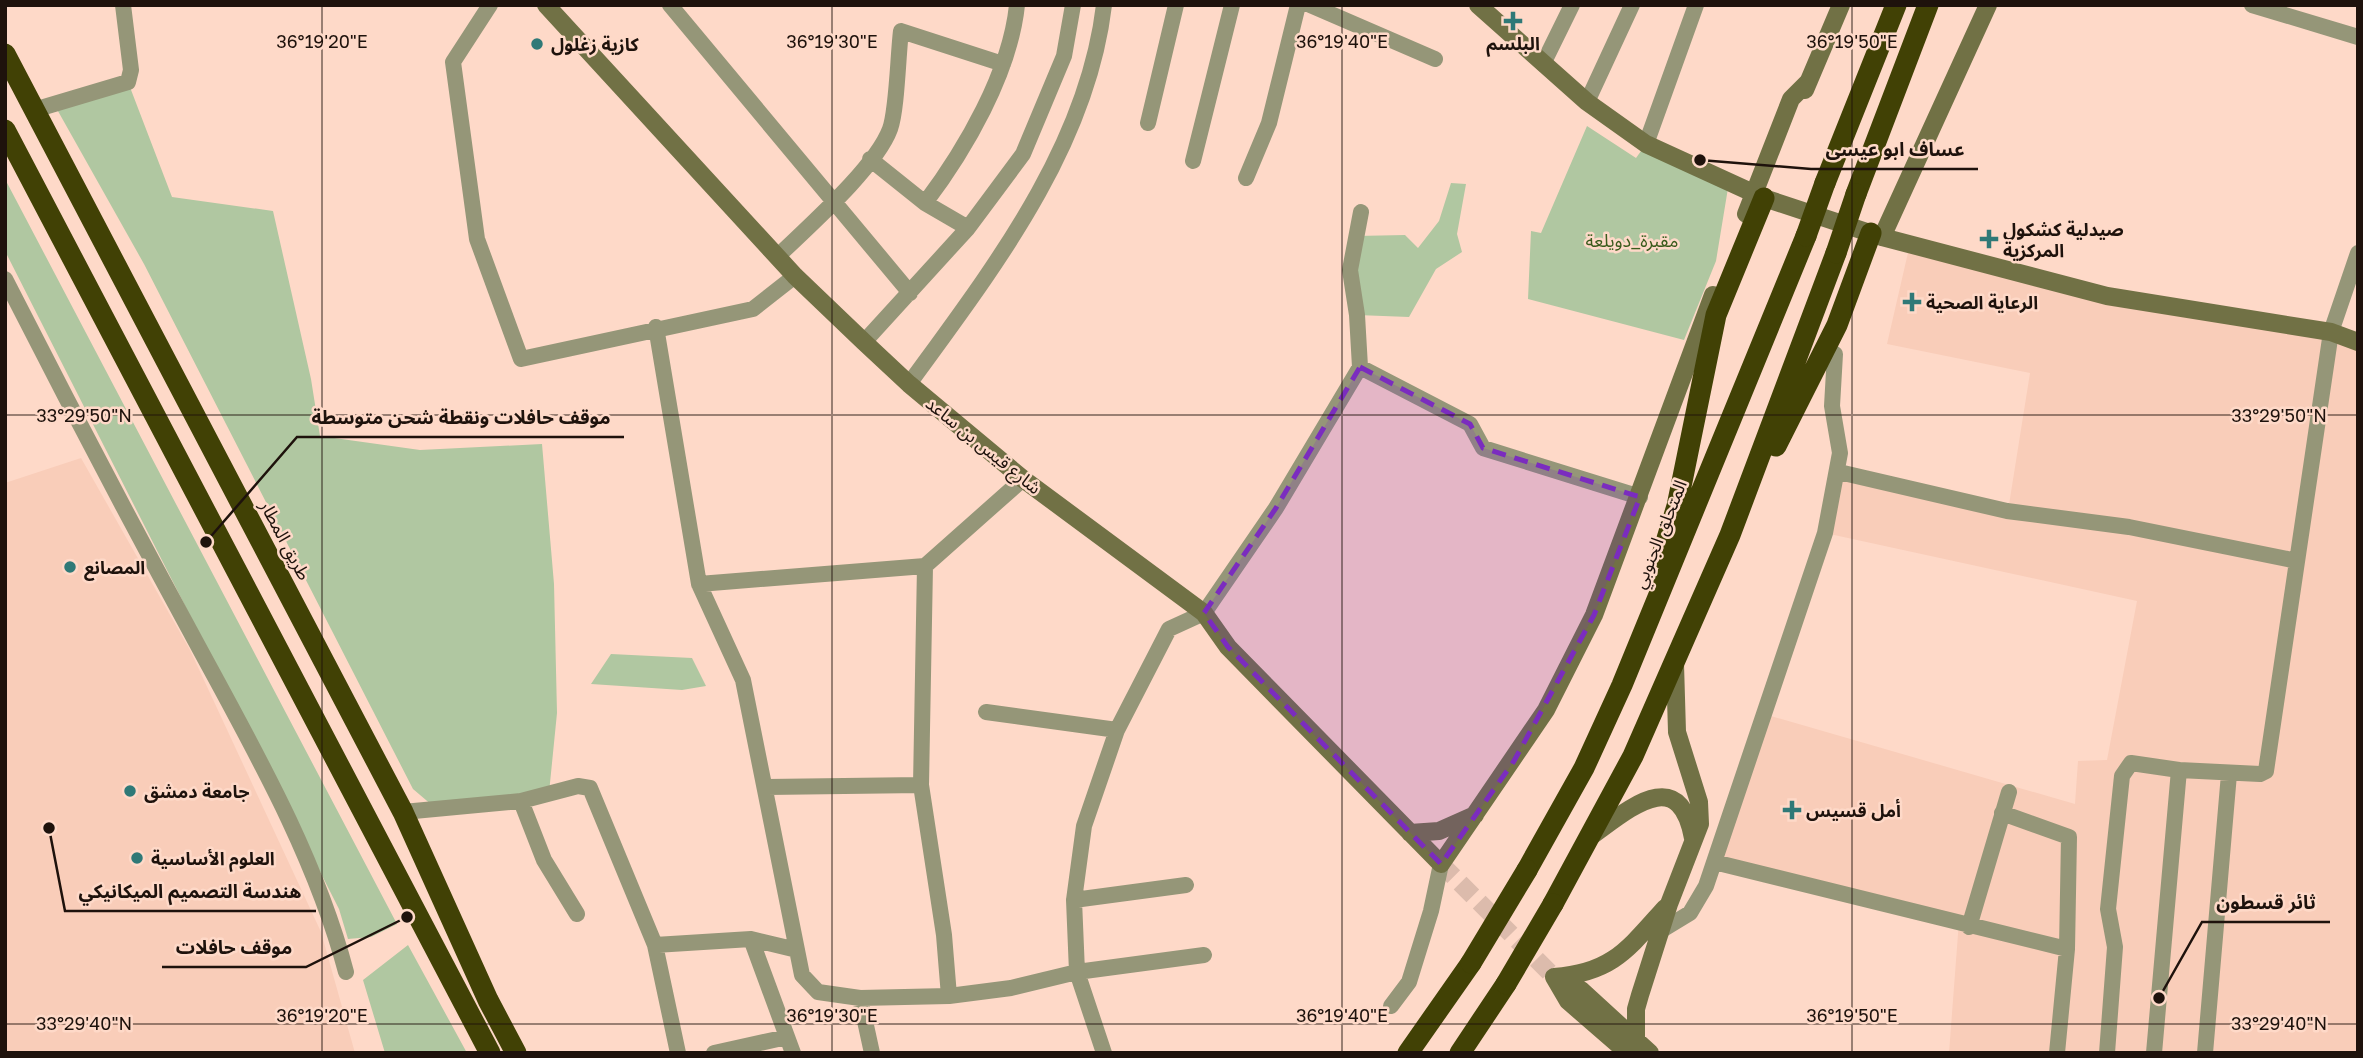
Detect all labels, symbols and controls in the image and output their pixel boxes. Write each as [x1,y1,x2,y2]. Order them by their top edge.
marker: البلسم [1505,13,1521,29]
text: 36°19'20"E [276,30,368,52]
text: 36°19'30"E [786,30,878,52]
text: 36°19'40"E [1296,30,1388,52]
text: 36°19'50"E [1806,30,1898,52]
place label: البلسم [1486,32,1540,57]
place label: كازية زغلول [551,33,639,56]
marker: كازية زغلول [529,36,545,52]
callout: عساف ابو عيسى [1811,129,1978,169]
text: عساف ابو عيسى [1825,137,1965,160]
place label: صيدلية كشكول المركزية [2003,218,2124,262]
park label: مقبرة_دويلعة [1586,229,1678,252]
marker: صيدلية كشكول المركزية [1981,231,1997,247]
place label: الرعاية الصحية [1926,291,2038,314]
marker: الرعاية الصحية [1904,294,1920,310]
street label: شارع قيس بن ساعد [919,392,1046,501]
callout: موقف حافلات ونقطة شحن متوسطة [297,397,624,437]
text: 33°29'50"N [36,404,132,426]
text: 33°29'50"N [2231,404,2327,426]
text: موقف حافلات ونقطة شحن متوسطة [311,405,611,428]
street label: المتحلق الجنوبي [1627,476,1694,593]
street label: طريق المطار [254,495,316,584]
place label: المصانع [84,556,145,581]
marker: المصانع [62,559,78,575]
place label: جامعة دمشق [144,780,249,803]
marker: جامعة دمشق [122,783,138,799]
place label: أمل قسيس [1806,798,1901,821]
marker: أمل قسيس [1784,802,1800,818]
place label: العلوم الأساسية [151,847,275,872]
marker: العلوم الأساسية [129,850,145,866]
callout: هندسة التصميم الميكانيكي [65,871,316,911]
text: هندسة التصميم الميكانيكي [78,879,302,906]
callout: ثائر قسطون [2202,882,2330,922]
text: ثائر قسطون [2216,890,2316,914]
callout: موقف حافلات [162,927,306,967]
text: موقف حافلات [176,935,292,958]
text: 36°19'20"E [276,1004,368,1026]
text: 36°19'30"E [786,1004,878,1026]
text: 36°19'40"E [1296,1004,1388,1026]
text: 36°19'50"E [1806,1004,1898,1026]
text: 33°29'40"N [36,1012,132,1034]
text: 33°29'40"N [2231,1012,2327,1034]

